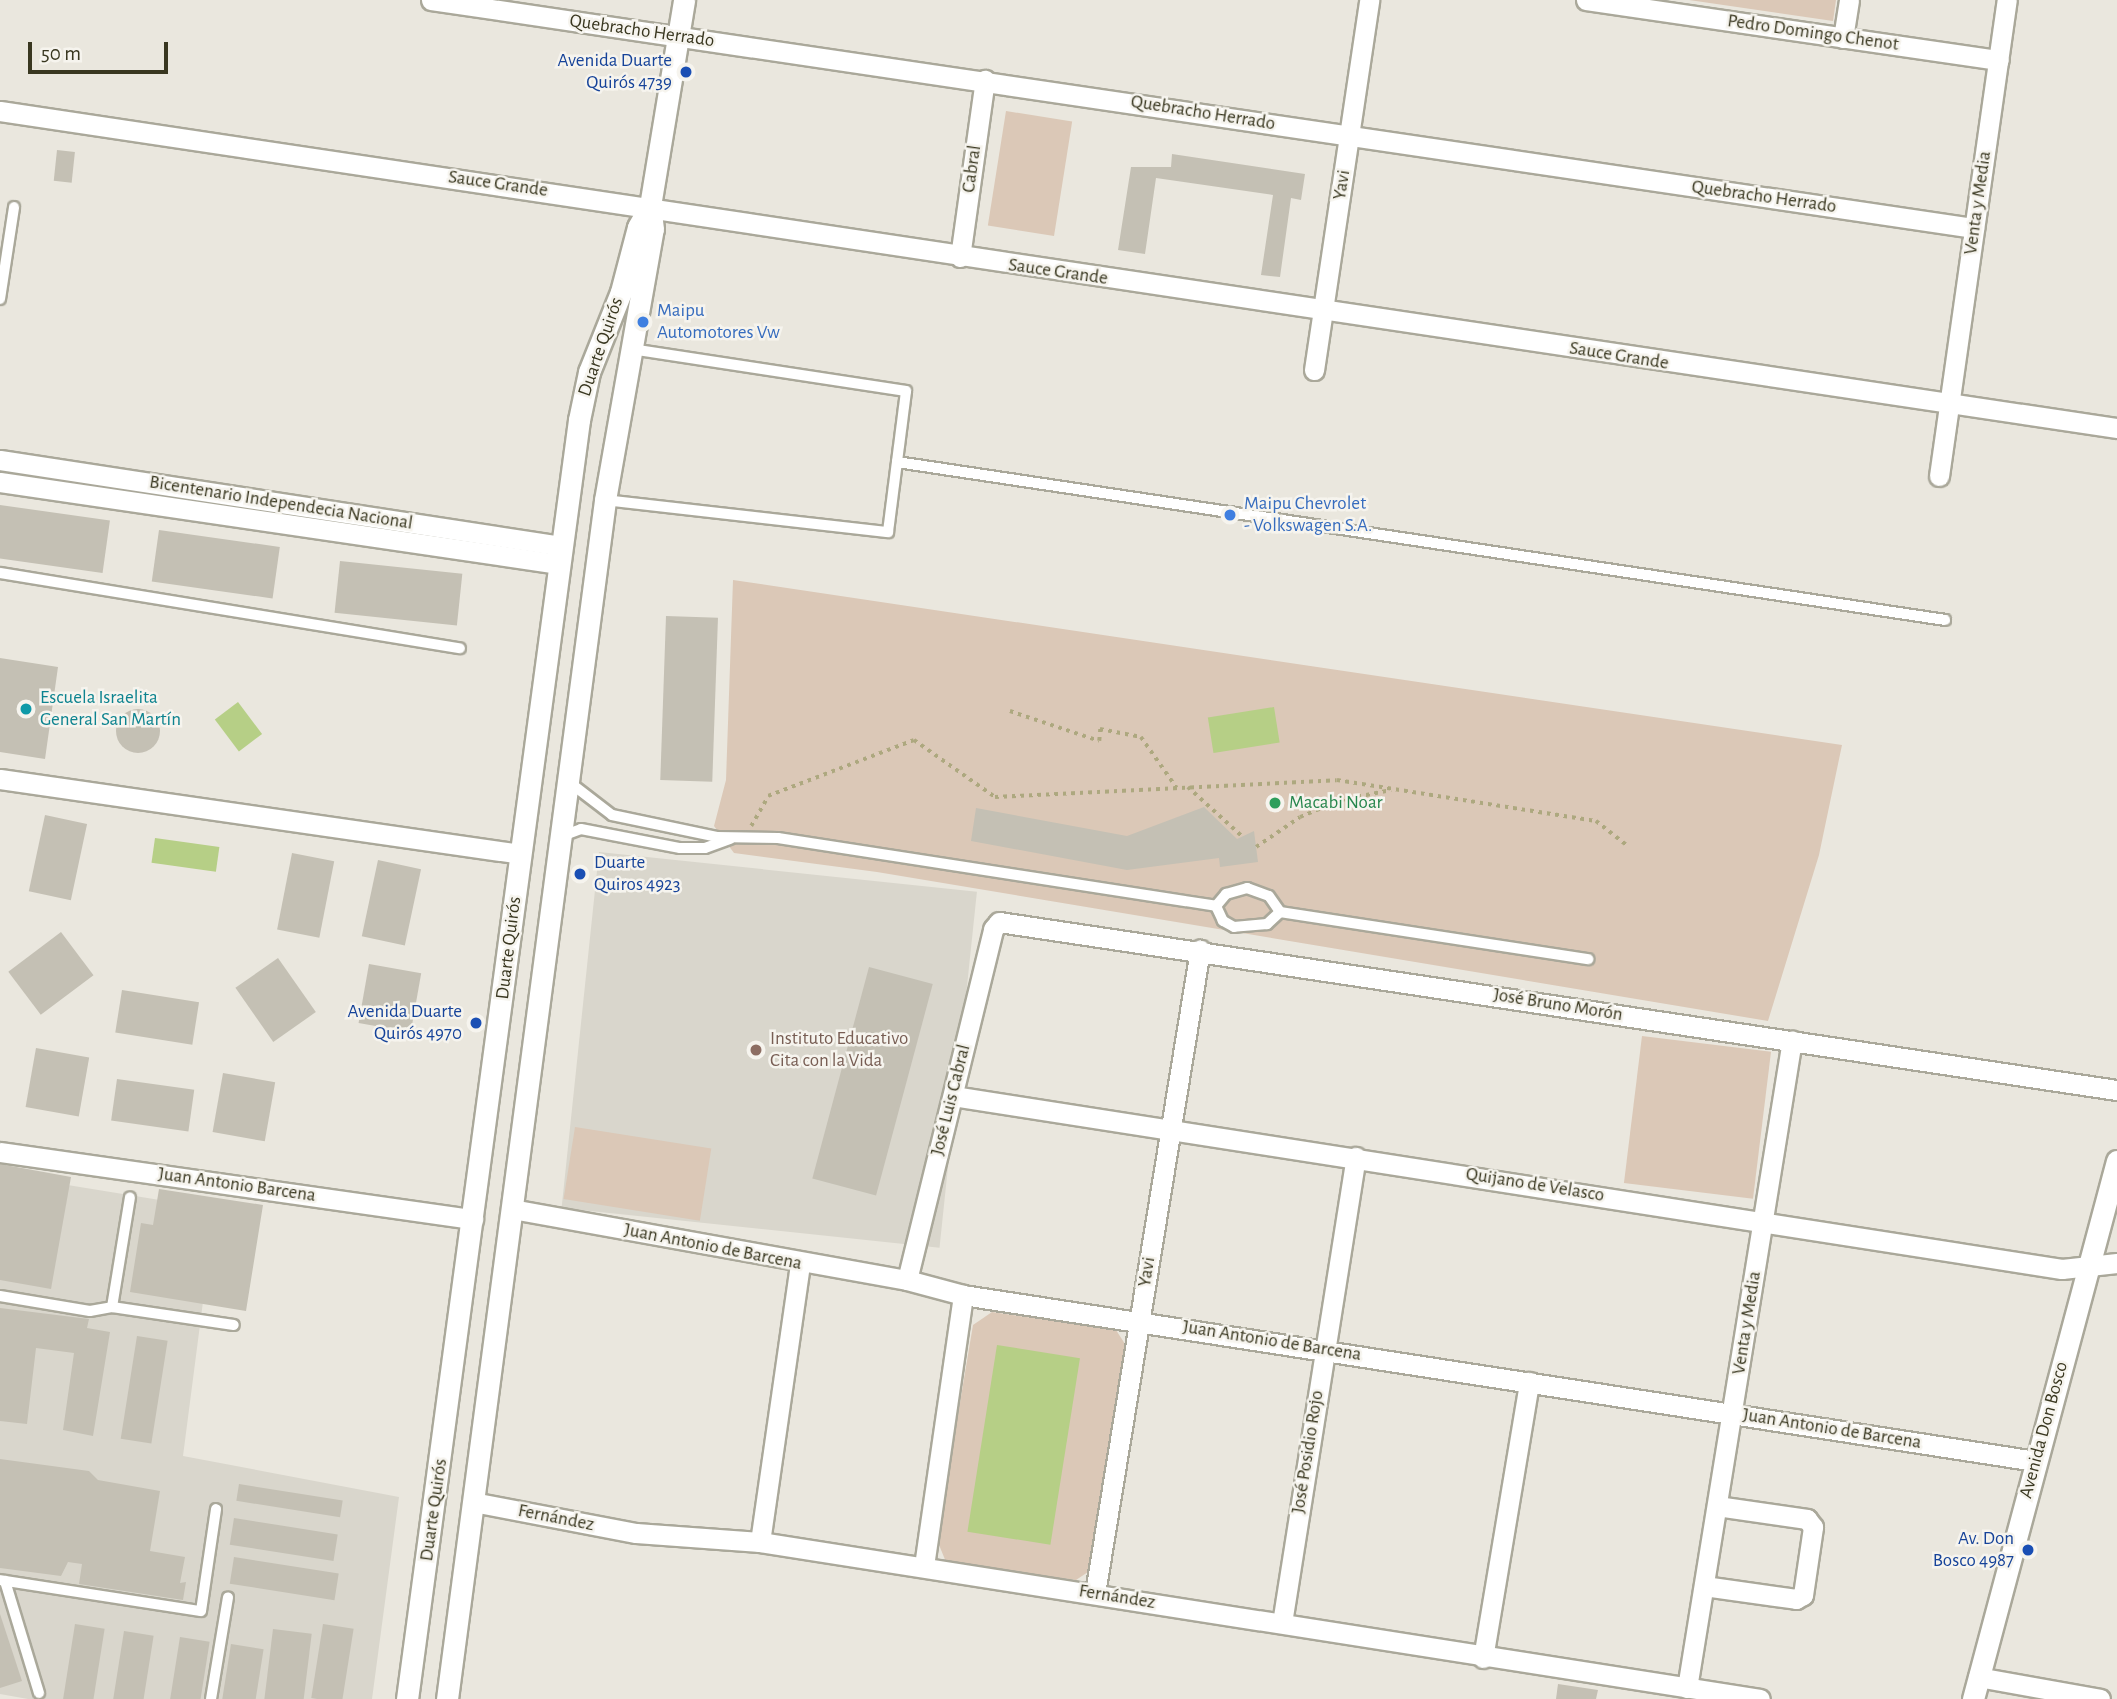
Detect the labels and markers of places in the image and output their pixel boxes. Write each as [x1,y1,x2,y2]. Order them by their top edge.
place label: Avenida Duarte Quirós 4739 [557,50,672,94]
marker: Avenida Duarte Quirós 4739 [678,64,694,80]
place label: Maipu Automotores Vw [657,300,780,344]
marker: Maipu Automotores Vw [635,314,651,330]
place label: Maipu Chevrolet - Volkswagen S.A. [1244,493,1372,537]
marker: Maipu Chevrolet - Volkswagen S.A. [1222,507,1238,523]
place label: Escuela Israelita General San Martín [40,687,181,731]
marker: Escuela Israelita General San Martín [18,701,34,717]
place label: Macabi Noar [1289,792,1383,814]
marker: Macabi Noar [1267,795,1283,811]
place label: Duarte Quiros 4923 [594,852,681,896]
marker: Duarte Quiros 4923 [572,866,588,882]
place label: Avenida Duarte Quirós 4970 [347,1001,462,1045]
marker: Avenida Duarte Quirós 4970 [468,1015,484,1031]
place label: Instituto Educativo Cita con la Vida [770,1028,908,1072]
marker: Instituto Educativo Cita con la Vida [748,1042,764,1058]
place label: Av. Don Bosco 4987 [1933,1528,2014,1572]
marker: Av. Don Bosco 4987 [2020,1542,2036,1558]

